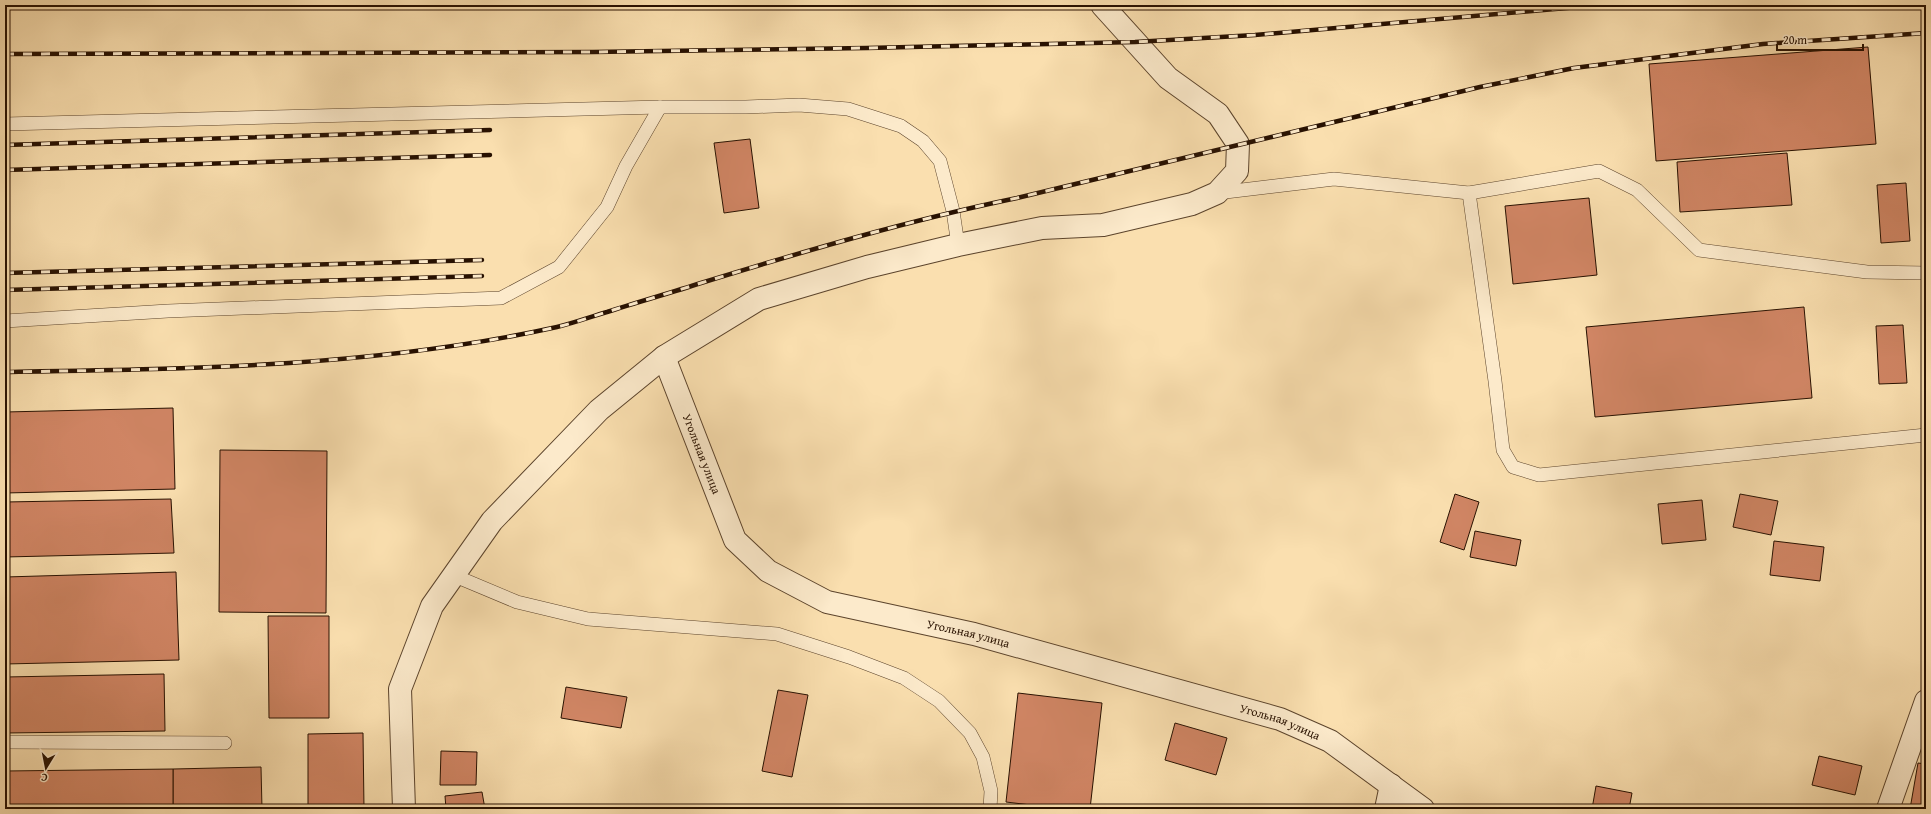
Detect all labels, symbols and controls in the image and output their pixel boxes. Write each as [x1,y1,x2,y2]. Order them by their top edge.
scale bar [1777,26,1863,52]
text: 20 m [1783,31,1807,48]
street label: Угольная улица [679,411,725,497]
street label: Угольная улица [925,615,1012,652]
street label: Угольная улица [1238,699,1323,744]
north arrow [26,748,66,788]
text: С [40,769,49,786]

